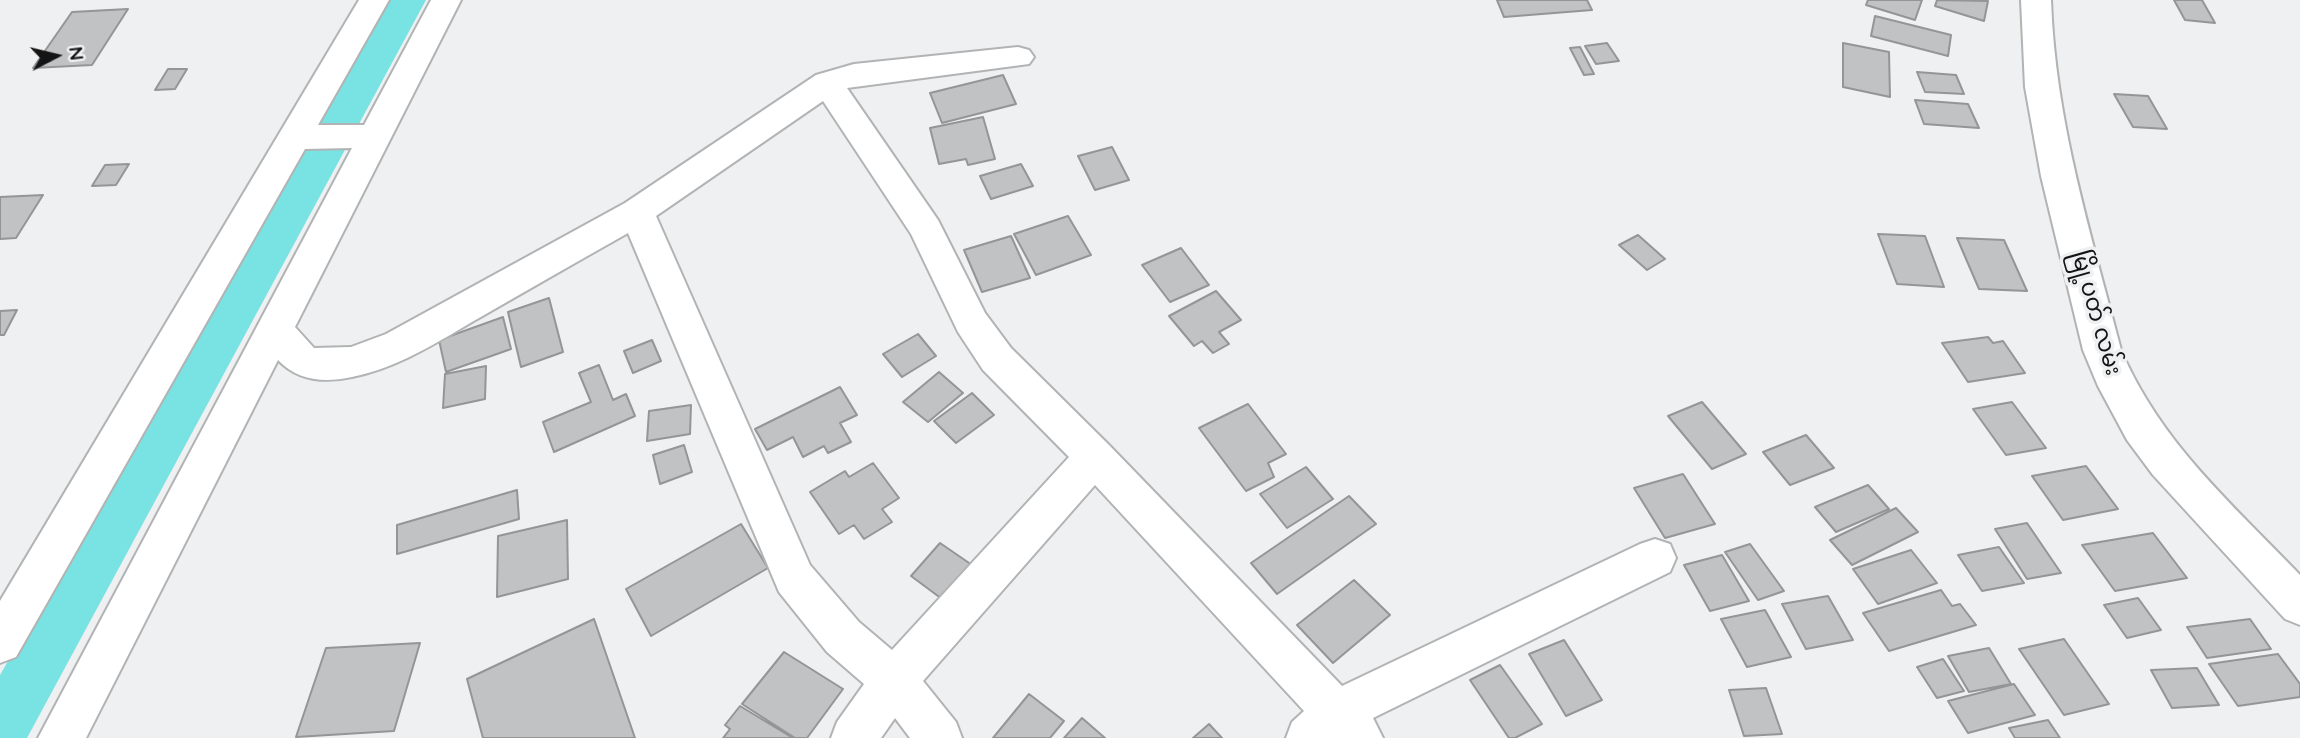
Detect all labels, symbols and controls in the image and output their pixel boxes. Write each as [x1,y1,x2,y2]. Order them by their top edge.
north arrow [21,21,91,91]
text: N [64,45,90,62]
street label: မြို့ပတ် လမ်း [2065,247,2127,379]

